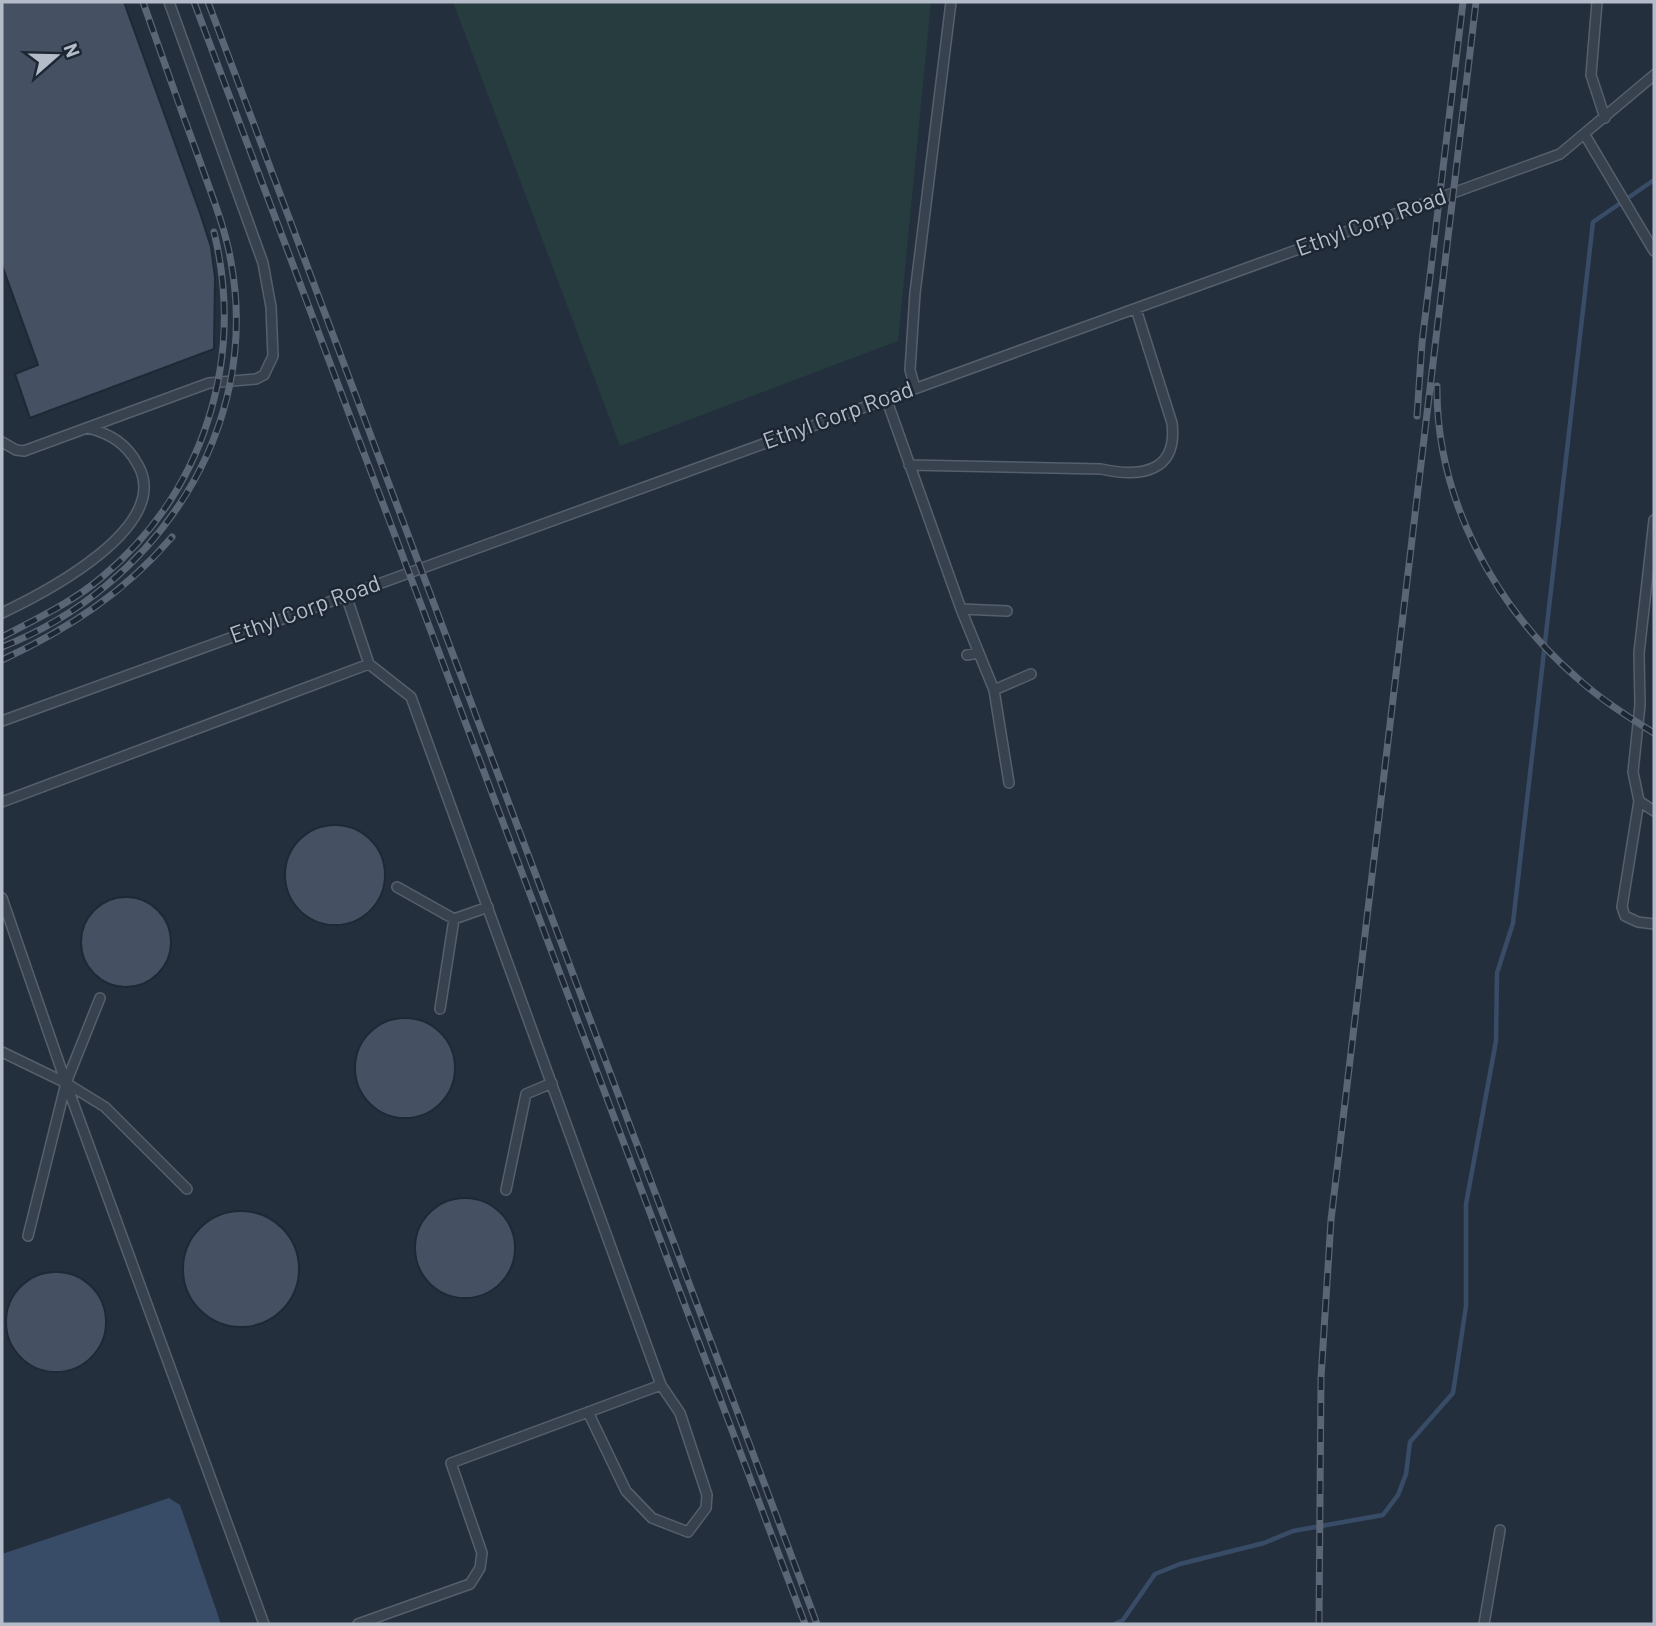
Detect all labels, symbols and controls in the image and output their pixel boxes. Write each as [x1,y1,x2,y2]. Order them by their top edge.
north arrow [21,21,91,91]
text: N [59,40,85,60]
street label: Ethyl Corp Road [1292,181,1450,261]
street label: Ethyl Corp Road [759,374,917,454]
street label: Ethyl Corp Road [226,568,384,648]

